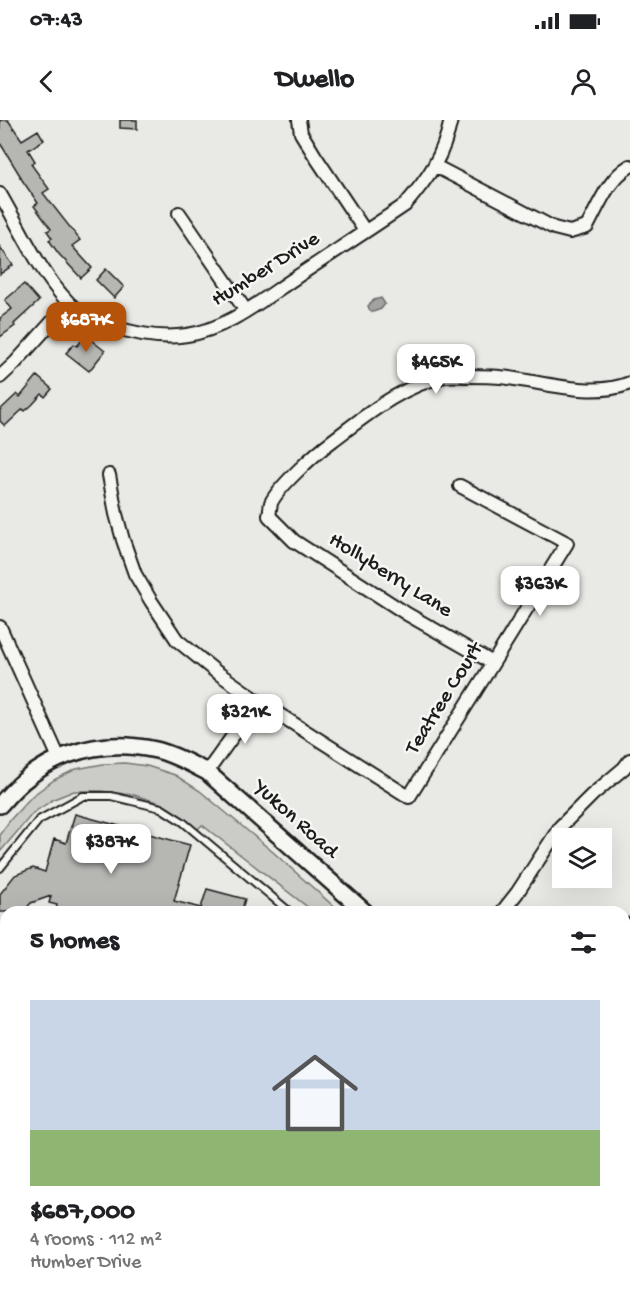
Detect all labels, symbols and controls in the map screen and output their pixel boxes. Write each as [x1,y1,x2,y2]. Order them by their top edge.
text: 07:43 [30,8,83,34]
icon: back [30,65,63,98]
text: Dwello [276,65,354,97]
icon: person [567,65,600,98]
street label: Humber Drive [207,226,325,313]
pin: $687K [44,302,128,353]
text: $687K [60,310,112,333]
pin: $465K [394,344,478,395]
text: $465K [411,352,461,375]
street label: Hollyberry Lane [323,528,457,625]
pin: $363K [498,566,582,617]
text: $363K [515,574,565,597]
street label: Teatree Court [399,636,491,762]
pin: $321K [203,694,287,745]
text: $321K [221,702,269,725]
street label: Yukon Road [246,774,344,866]
pin: $387K [69,824,153,875]
map controls [552,828,612,888]
button: layers [552,828,612,888]
text: $387K [85,832,137,855]
icon: filters [567,926,600,959]
text: 5 homes [30,927,119,958]
icon: home [261,1039,369,1147]
text: $687,000 [30,1198,135,1229]
text: 4 rooms · 112 m² [30,1229,162,1252]
text: Humber Drive [30,1252,141,1275]

